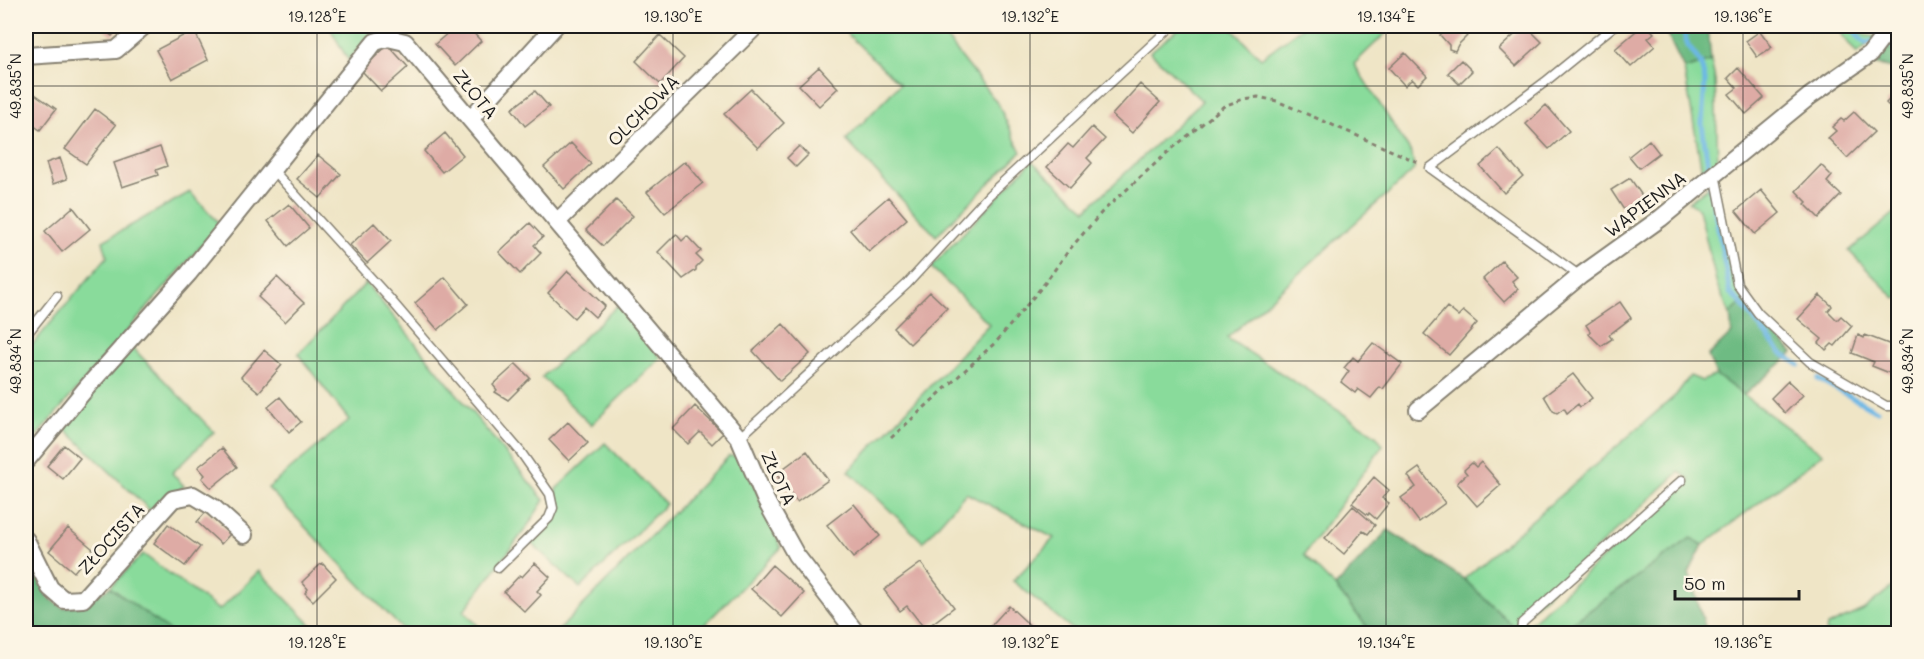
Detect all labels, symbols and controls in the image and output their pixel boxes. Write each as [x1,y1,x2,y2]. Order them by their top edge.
text: 19.128°E [288,6,347,26]
text: 19.130°E [643,6,703,26]
text: 19.132°E [1001,6,1060,26]
text: 19.134°E [1357,6,1416,26]
text: 19.136°E [1714,6,1773,26]
text: 49.835°N [5,53,25,119]
text: 49.835°N [1897,53,1917,119]
street label: ZŁOTA [448,64,504,124]
street label: OLCHOWA [602,69,684,151]
street label: WAPIENNA [1599,165,1691,243]
text: 49.834°N [5,328,25,394]
text: 49.834°N [1897,328,1917,394]
street label: ZŁOTA [756,447,802,509]
street label: ZŁOCISTA [72,497,150,579]
scale bar [1675,563,1800,601]
text: 50 m [1684,571,1726,595]
text: 19.128°E [288,632,347,652]
text: 19.130°E [643,632,703,652]
text: 19.132°E [1001,632,1060,652]
text: 19.134°E [1357,632,1416,652]
text: 19.136°E [1714,632,1773,652]

